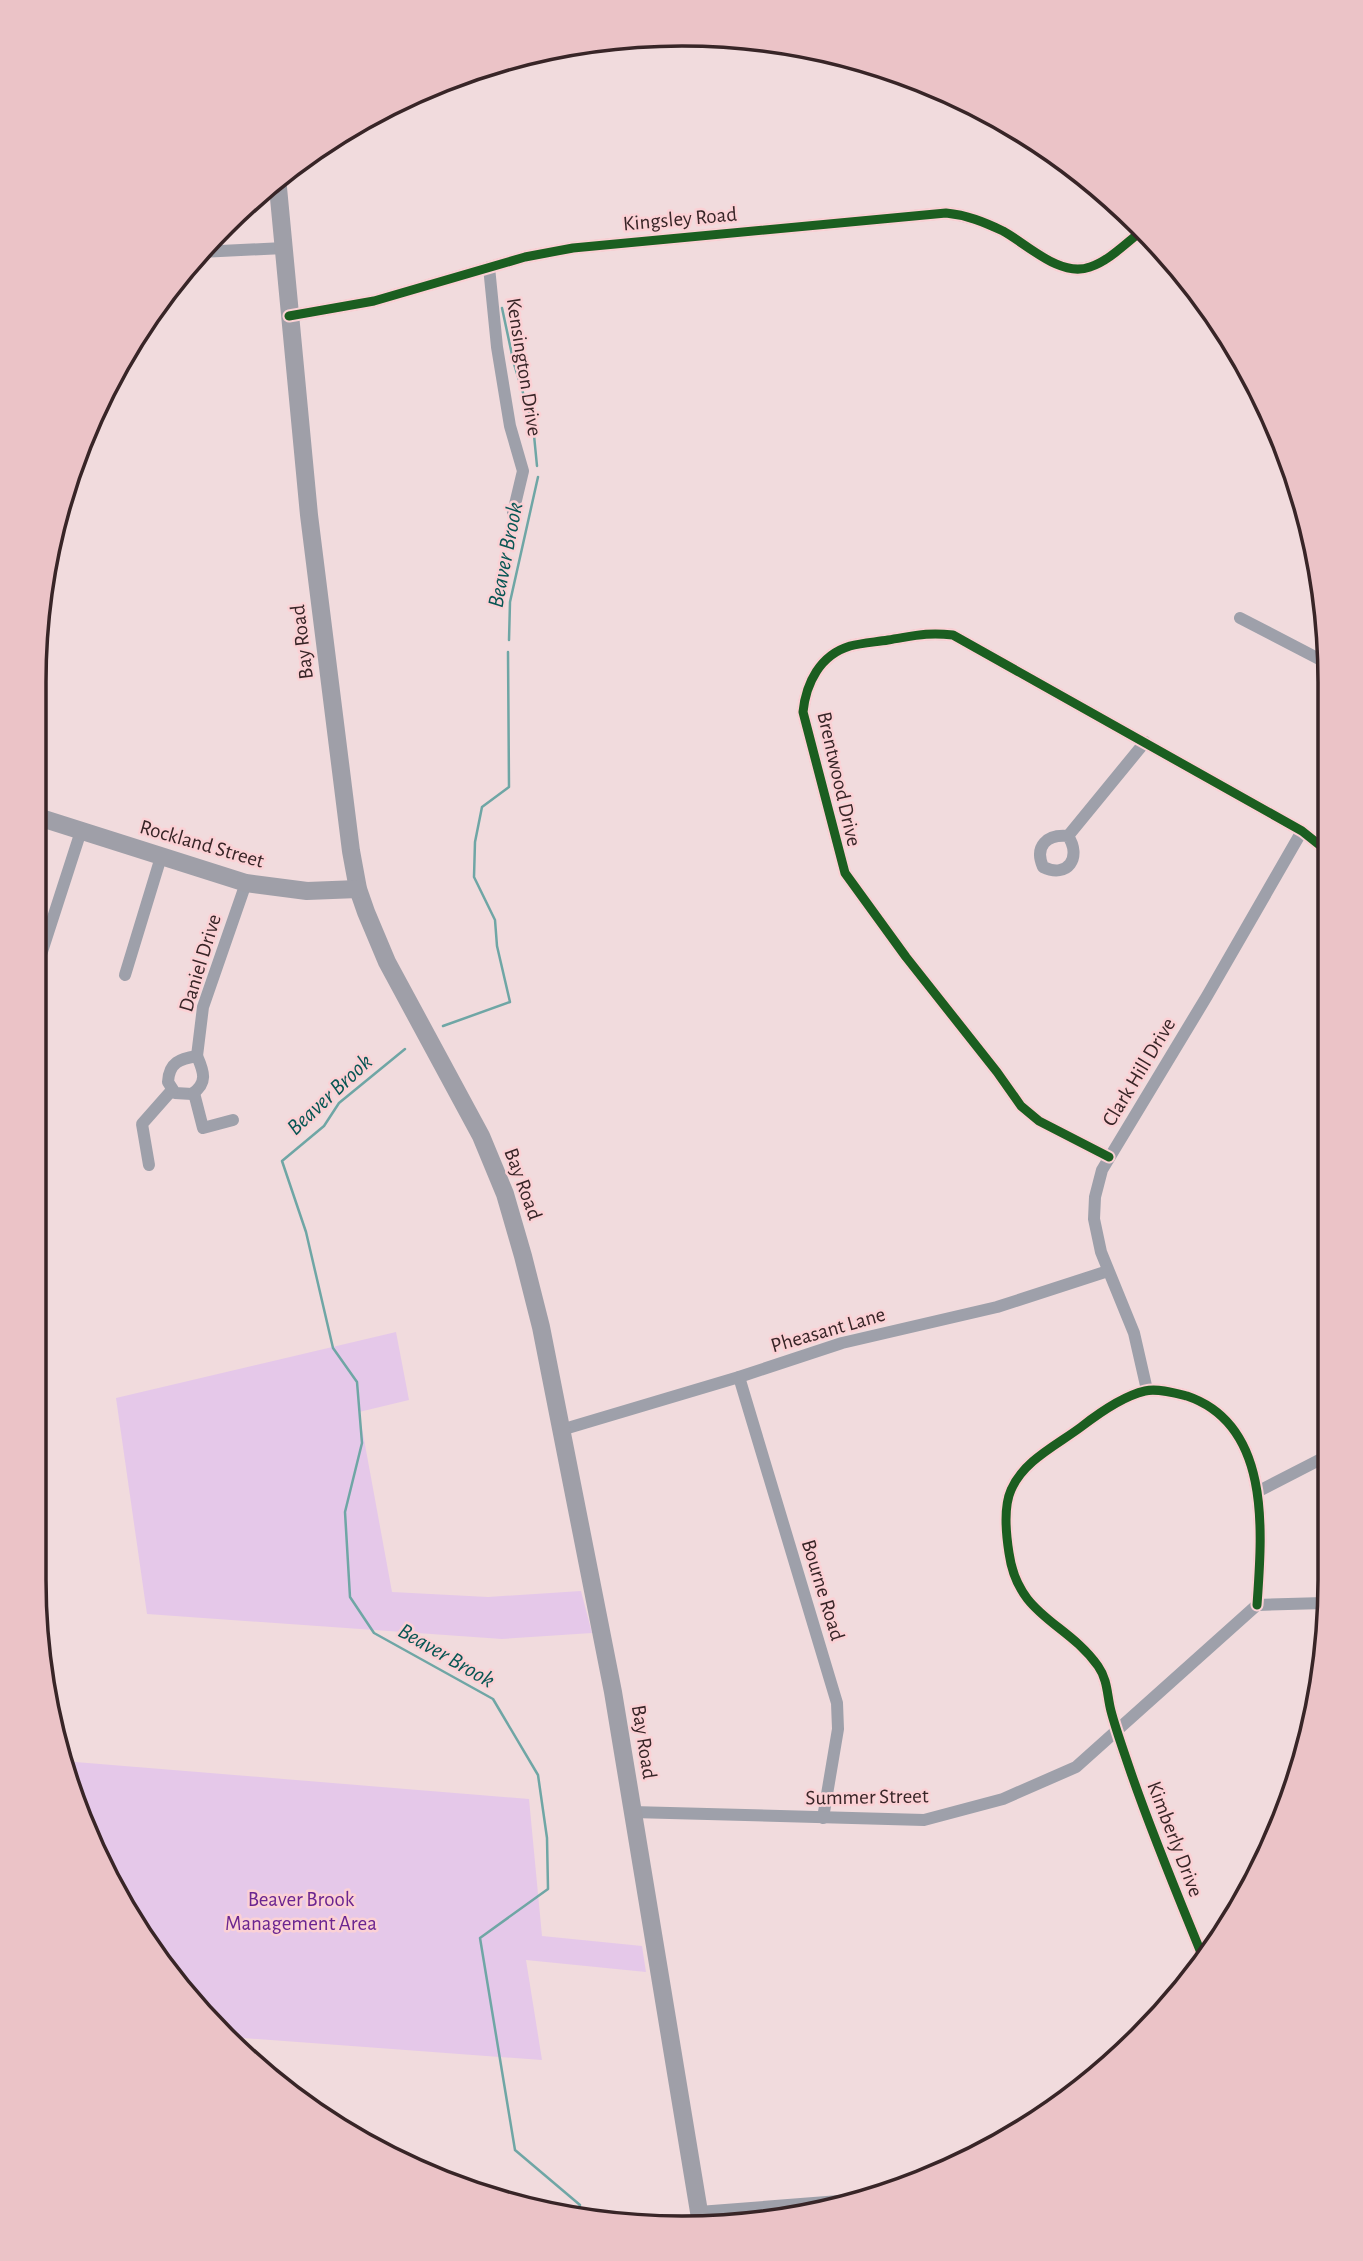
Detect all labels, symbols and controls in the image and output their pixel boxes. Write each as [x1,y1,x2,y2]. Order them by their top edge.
street label: Kingsley Road [622,204,738,234]
street label: Kensington Drive [503,296,545,438]
water label: Beaver Brook [485,500,528,610]
street label: Bay Road [287,603,317,680]
street label: Brentwood Drive [813,710,865,848]
street label: Rockland Street [138,816,267,872]
street label: Daniel Drive [175,912,225,1014]
street label: Clark Hill Drive [1098,1014,1180,1130]
water label: Beaver Brook [283,1050,377,1140]
street label: Bay Road [500,1145,546,1223]
street label: Pheasant Lane [768,1304,888,1356]
street label: Bourne Road [798,1537,848,1643]
water label: Beaver Brook [394,1619,498,1693]
street label: Bay Road [628,1703,660,1781]
street label: Kimberly Drive [1143,1778,1207,1900]
street label: Summer Street [805,1785,929,1809]
park label: Beaver Brook Management Area [225,1889,377,1934]

